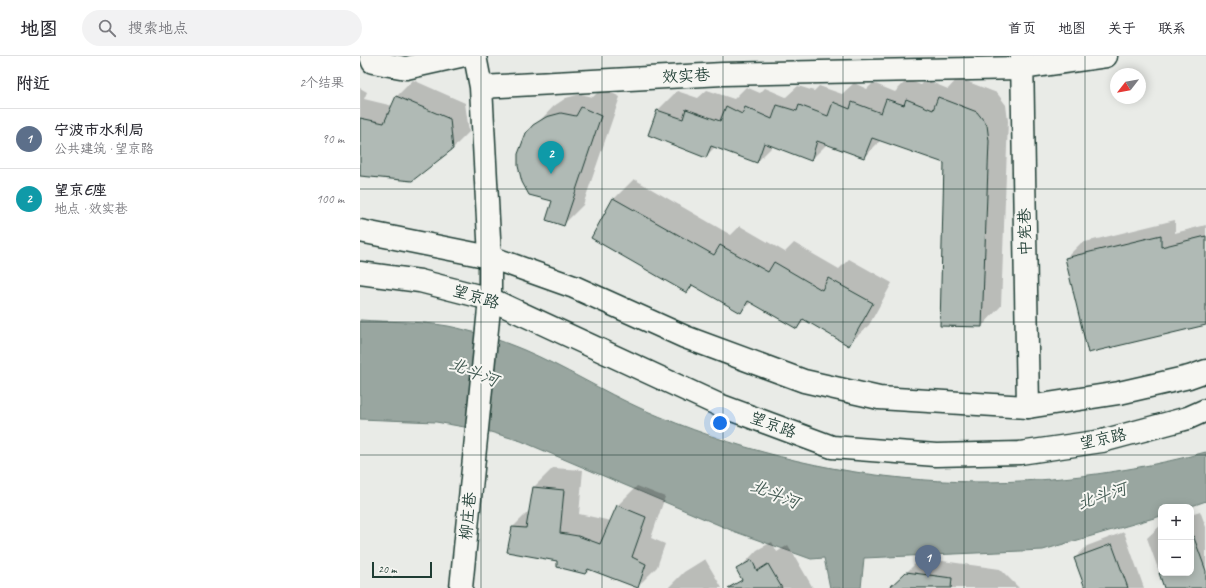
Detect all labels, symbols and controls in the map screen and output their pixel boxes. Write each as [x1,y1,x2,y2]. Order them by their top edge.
search box [82,10,362,46]
text: 地图 [20,17,58,41]
icon: search [96,17,118,39]
text: 搜索地点 [128,19,188,38]
text: 首页 [1008,20,1036,37]
text: 地图 [1058,20,1086,37]
text: 关于 [1108,20,1136,37]
text: 联系 [1158,20,1186,37]
street label: 效实巷 [662,65,710,87]
north arrow [1110,68,1146,104]
text: 附近 [16,73,50,94]
text: 2个结果 [299,75,344,91]
text: 宁波市水利局 [54,121,144,140]
text: 1 [26,131,32,147]
text: 90 m [322,131,344,147]
text: 公共建筑 · 望京路 [54,141,154,157]
pin: 2 [538,141,564,174]
text: 望京E座 [54,181,107,200]
text: 2 [26,191,32,207]
text: 100 m [316,191,344,207]
text: 地点 · 效实巷 [54,201,128,217]
street label: 中宪巷 [1015,208,1035,256]
street label: 望京路 [450,280,502,314]
water label: 北斗河 [446,353,504,392]
street label: 望京路 [747,407,799,443]
your location [710,413,730,433]
street label: 望京路 [1077,424,1129,454]
water label: 北斗河 [747,475,805,514]
water label: 北斗河 [1075,477,1132,514]
street label: 柳庄巷 [456,491,480,541]
map controls [1158,504,1194,576]
button: + [1158,504,1194,540]
button: − [1158,540,1194,576]
pin: 1 [915,545,941,578]
scale bar [372,560,432,579]
text: 20 m [378,562,397,576]

